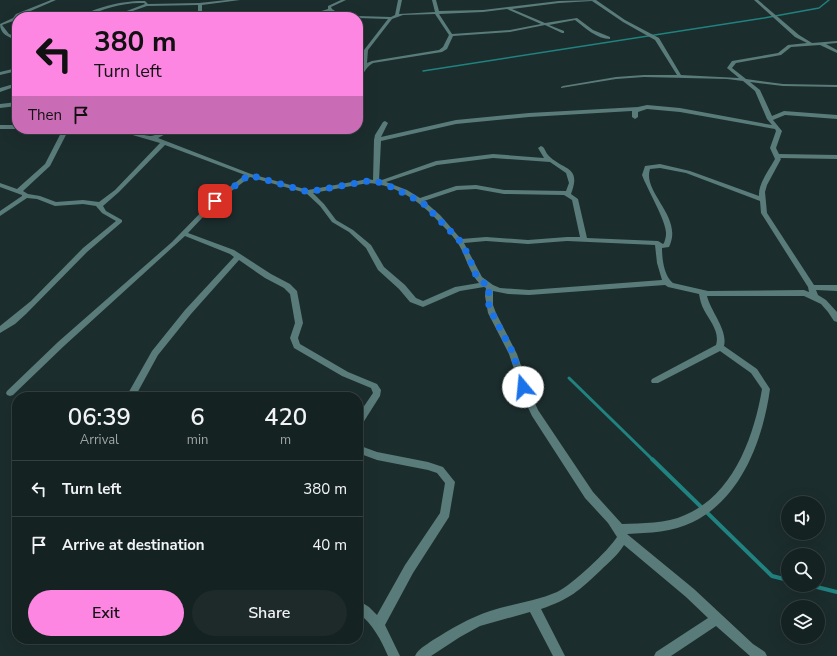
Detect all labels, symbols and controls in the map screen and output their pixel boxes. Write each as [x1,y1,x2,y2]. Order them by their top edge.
text: 380 m [94,23,177,61]
icon: left [28,28,80,80]
text: Turn left [94,59,162,83]
icon: arrive [70,104,92,126]
text: Then [28,105,62,125]
pin [198,184,232,218]
icon: arrive [204,190,226,212]
position arrow [502,366,544,408]
text: 06:39 [68,401,131,433]
text: 6 [190,401,205,433]
text: 420 [264,401,307,433]
text: Arrival [80,431,119,449]
text: min [187,431,208,449]
text: m [280,431,291,449]
icon: left [28,478,50,500]
text: Turn left [62,479,121,499]
text: 380 m [303,479,347,499]
map controls [781,496,825,644]
button: sound [781,496,825,540]
icon: arrive [28,534,50,556]
text: Arrive at destination [62,535,205,555]
text: 40 m [312,535,347,555]
button: search [781,548,825,592]
button: Exit [28,590,184,636]
button: Share [192,590,347,636]
button: layers [781,600,825,644]

